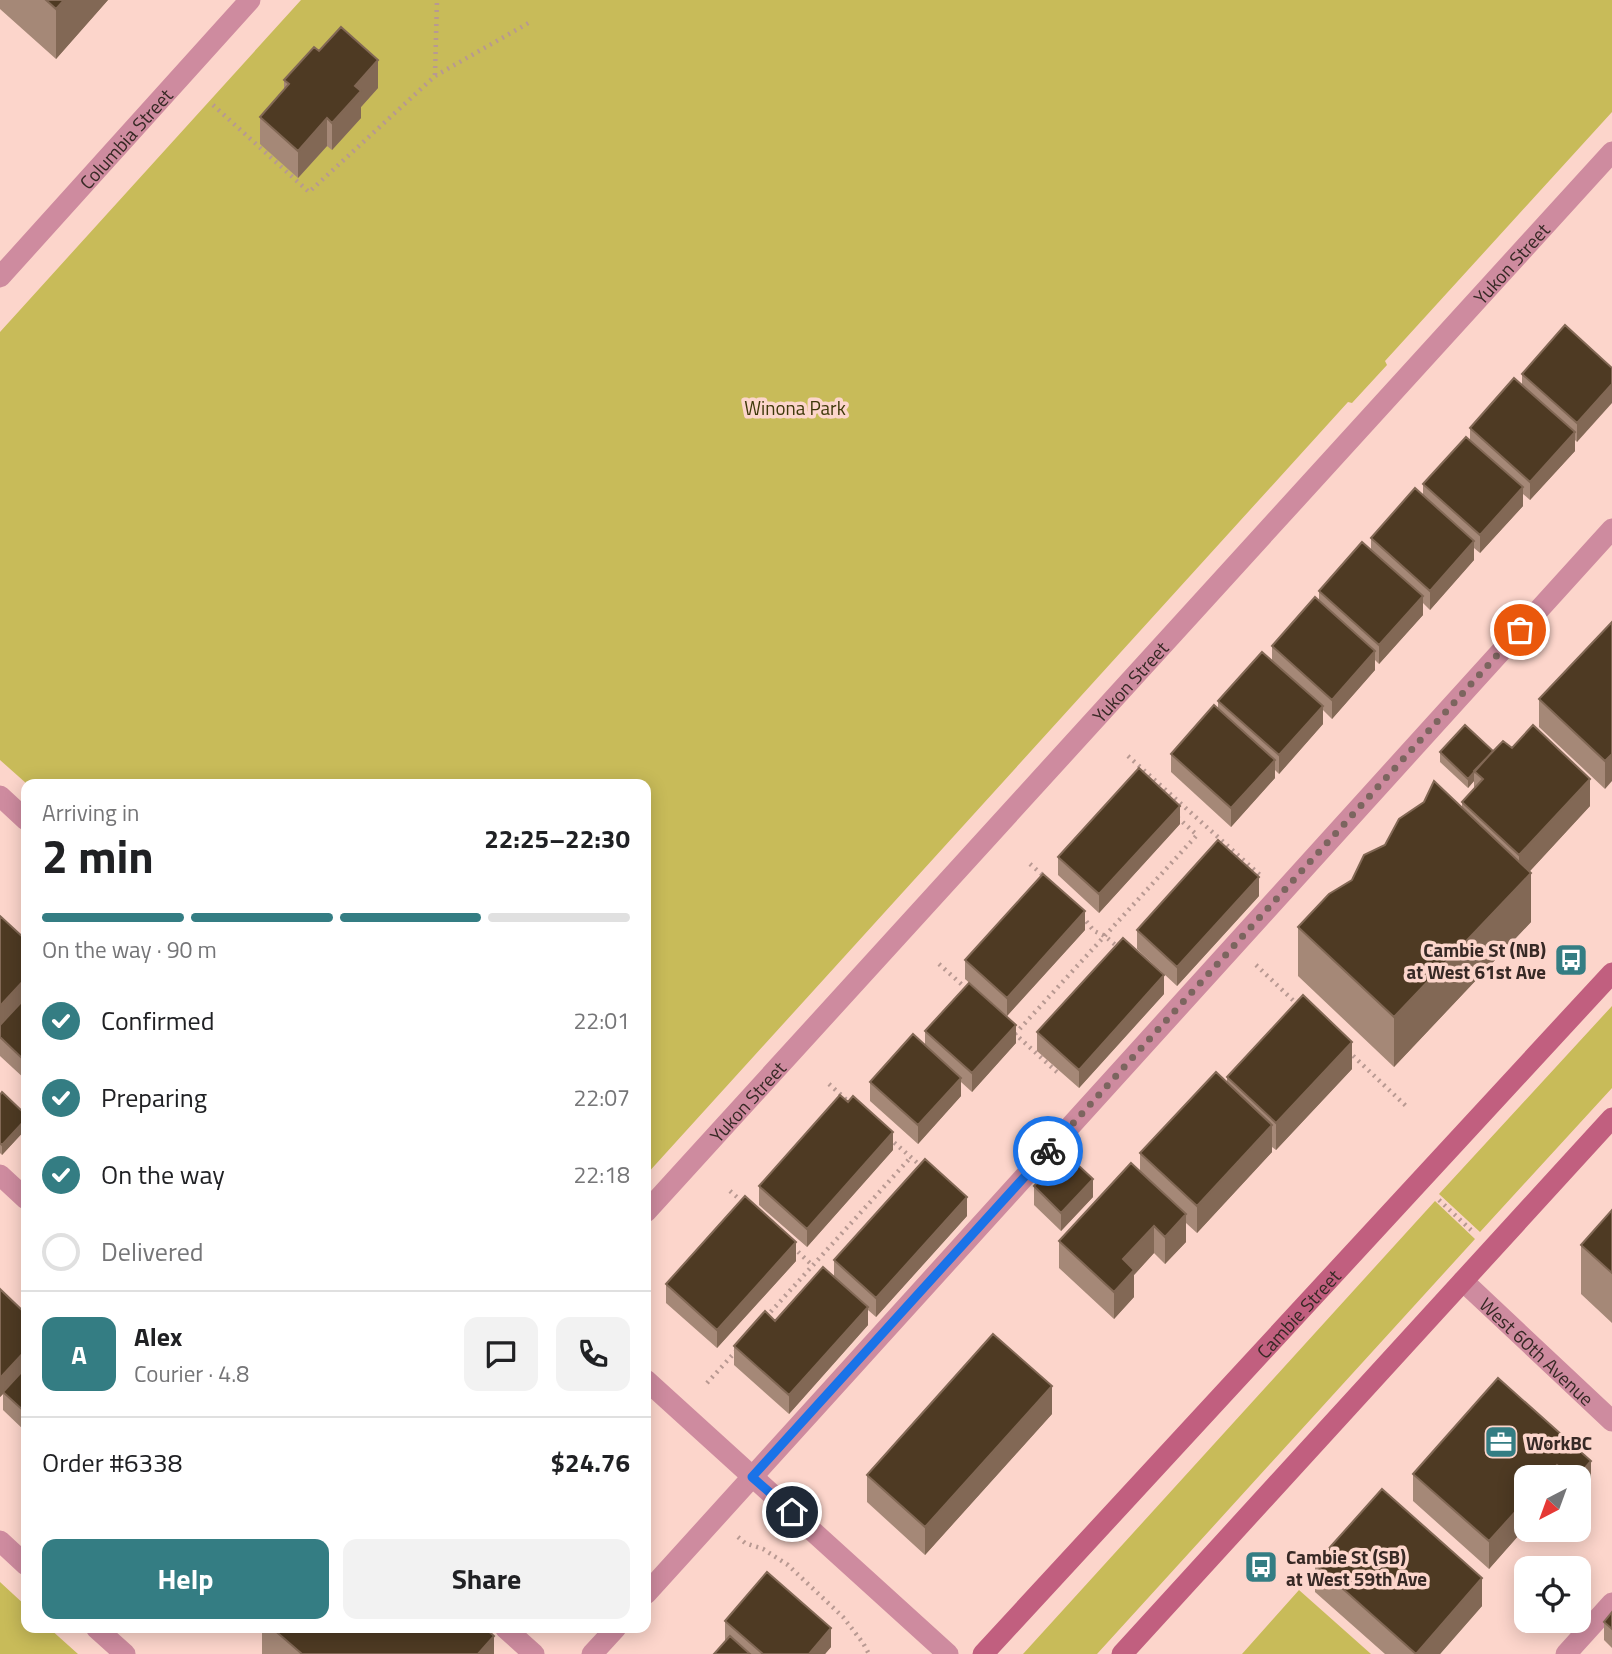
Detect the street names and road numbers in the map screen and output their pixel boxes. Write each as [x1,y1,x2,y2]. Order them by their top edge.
street label: Columbia Street [72,81,179,195]
street label: Yukon Street [1466,215,1556,310]
street label: Yukon Street [1085,634,1175,729]
street label: Yukon Street [702,1054,792,1148]
street label: Cambie Street [1249,1262,1347,1364]
street label: West 60th Avenue [1474,1290,1601,1412]

